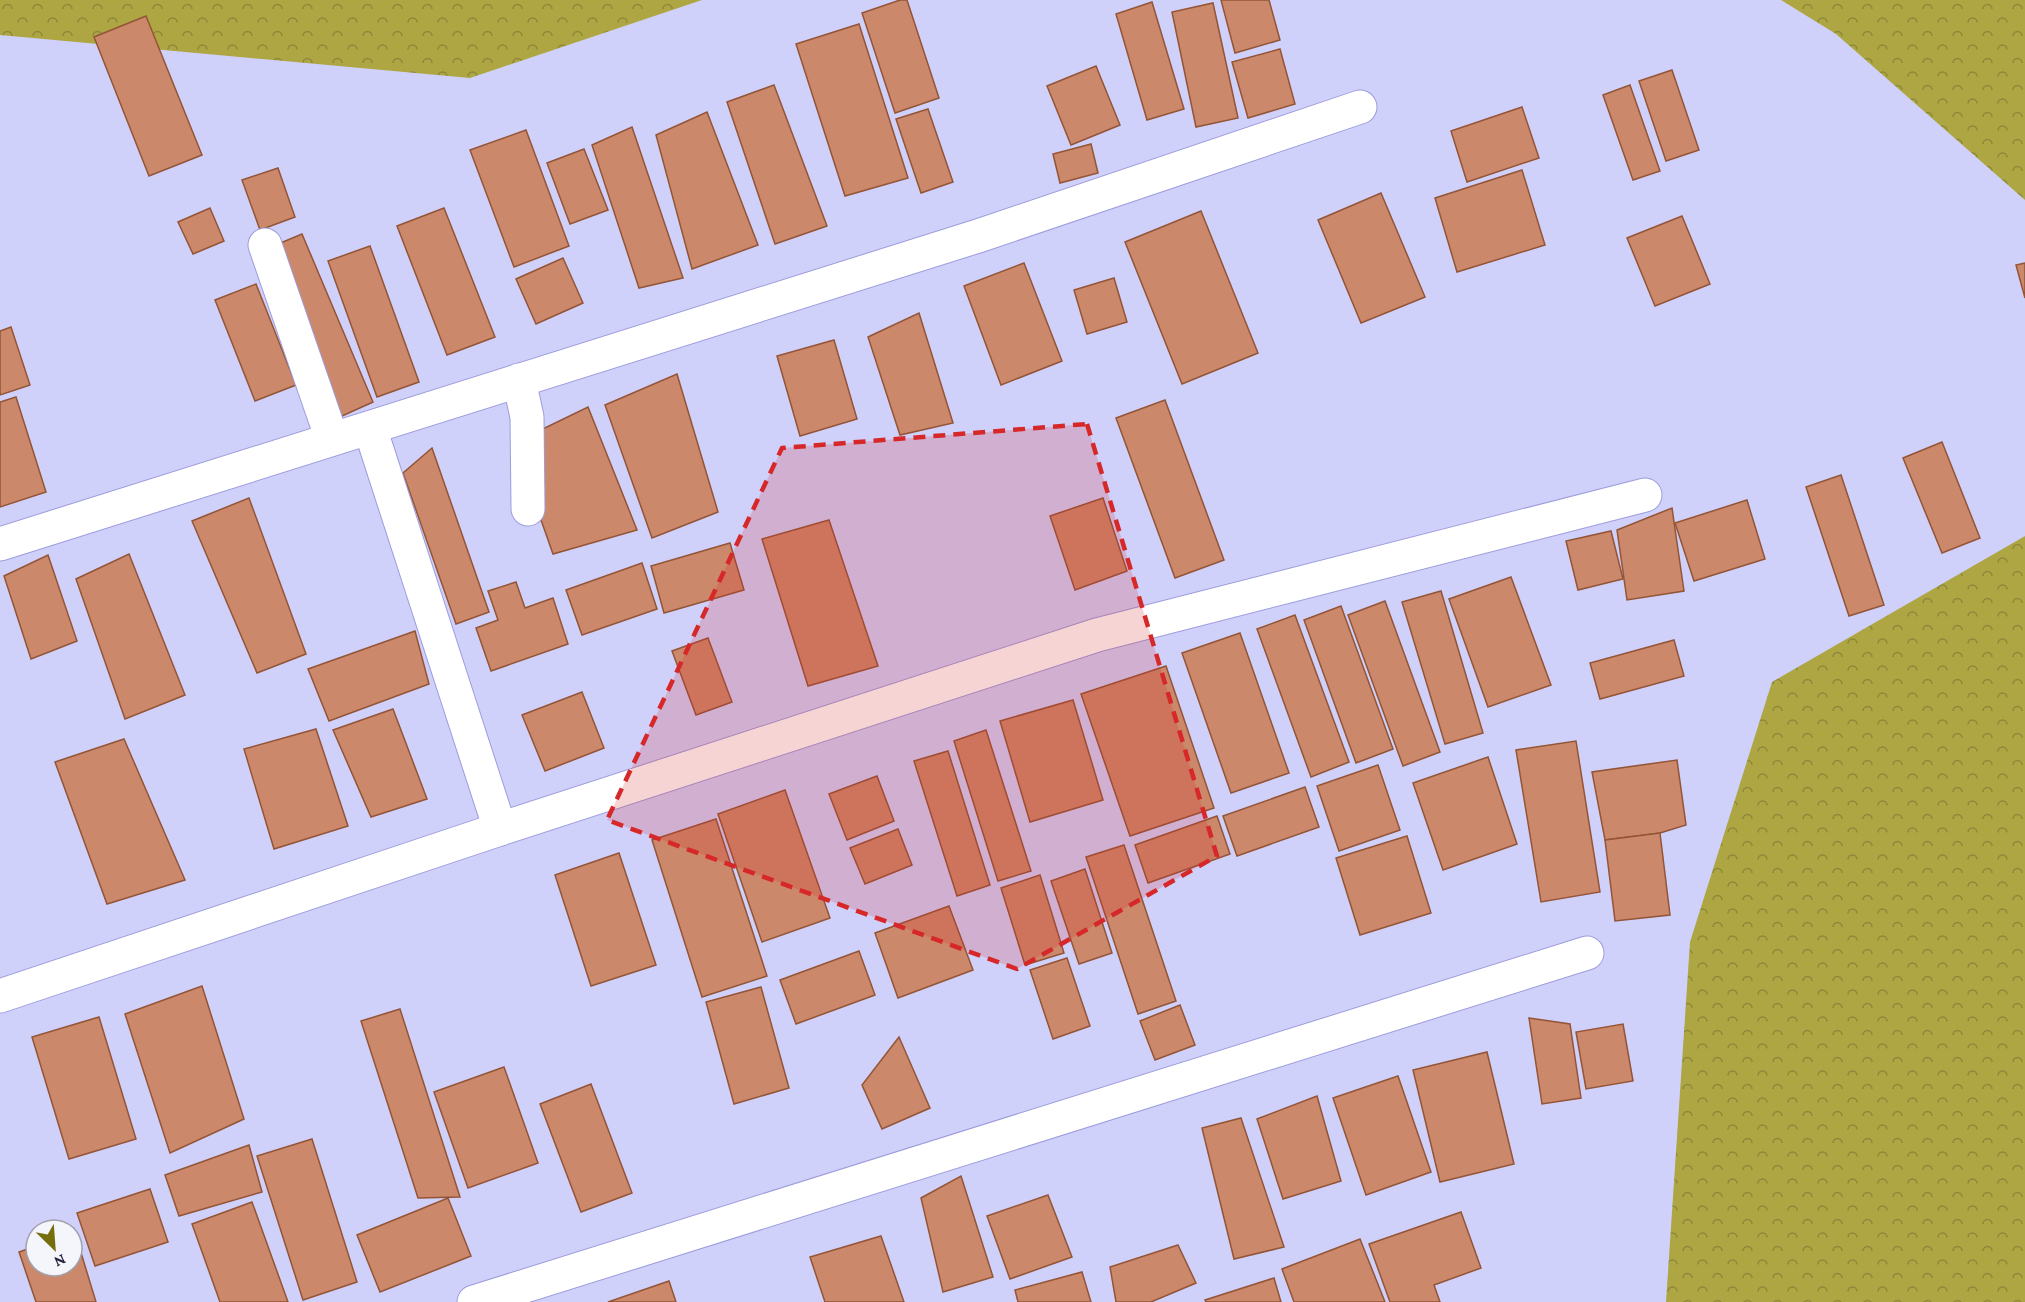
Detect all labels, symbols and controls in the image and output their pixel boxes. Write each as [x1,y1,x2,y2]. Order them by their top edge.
north arrow [24,1218,84,1278]
text: N [52,1251,69,1271]

